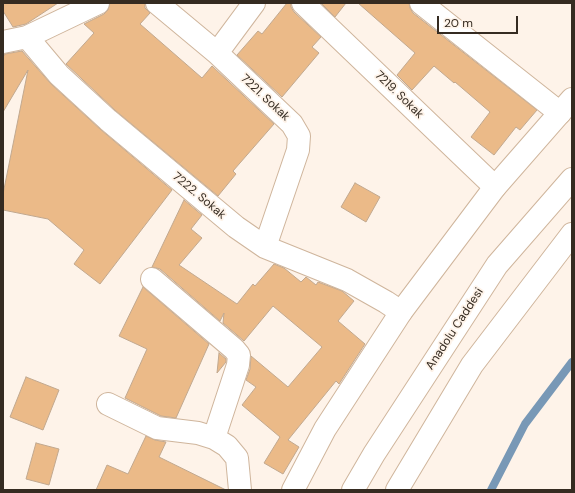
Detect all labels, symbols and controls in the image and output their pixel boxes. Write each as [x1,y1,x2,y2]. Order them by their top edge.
scale bar [439,8,520,34]
text: 20 m [444,15,473,31]
street label: 7219. Sokak [372,68,426,122]
street label: 7221. Sokak [237,72,293,124]
street label: 7222. Sokak [169,170,229,222]
street label: Anadolu Caddesi [423,285,487,373]

